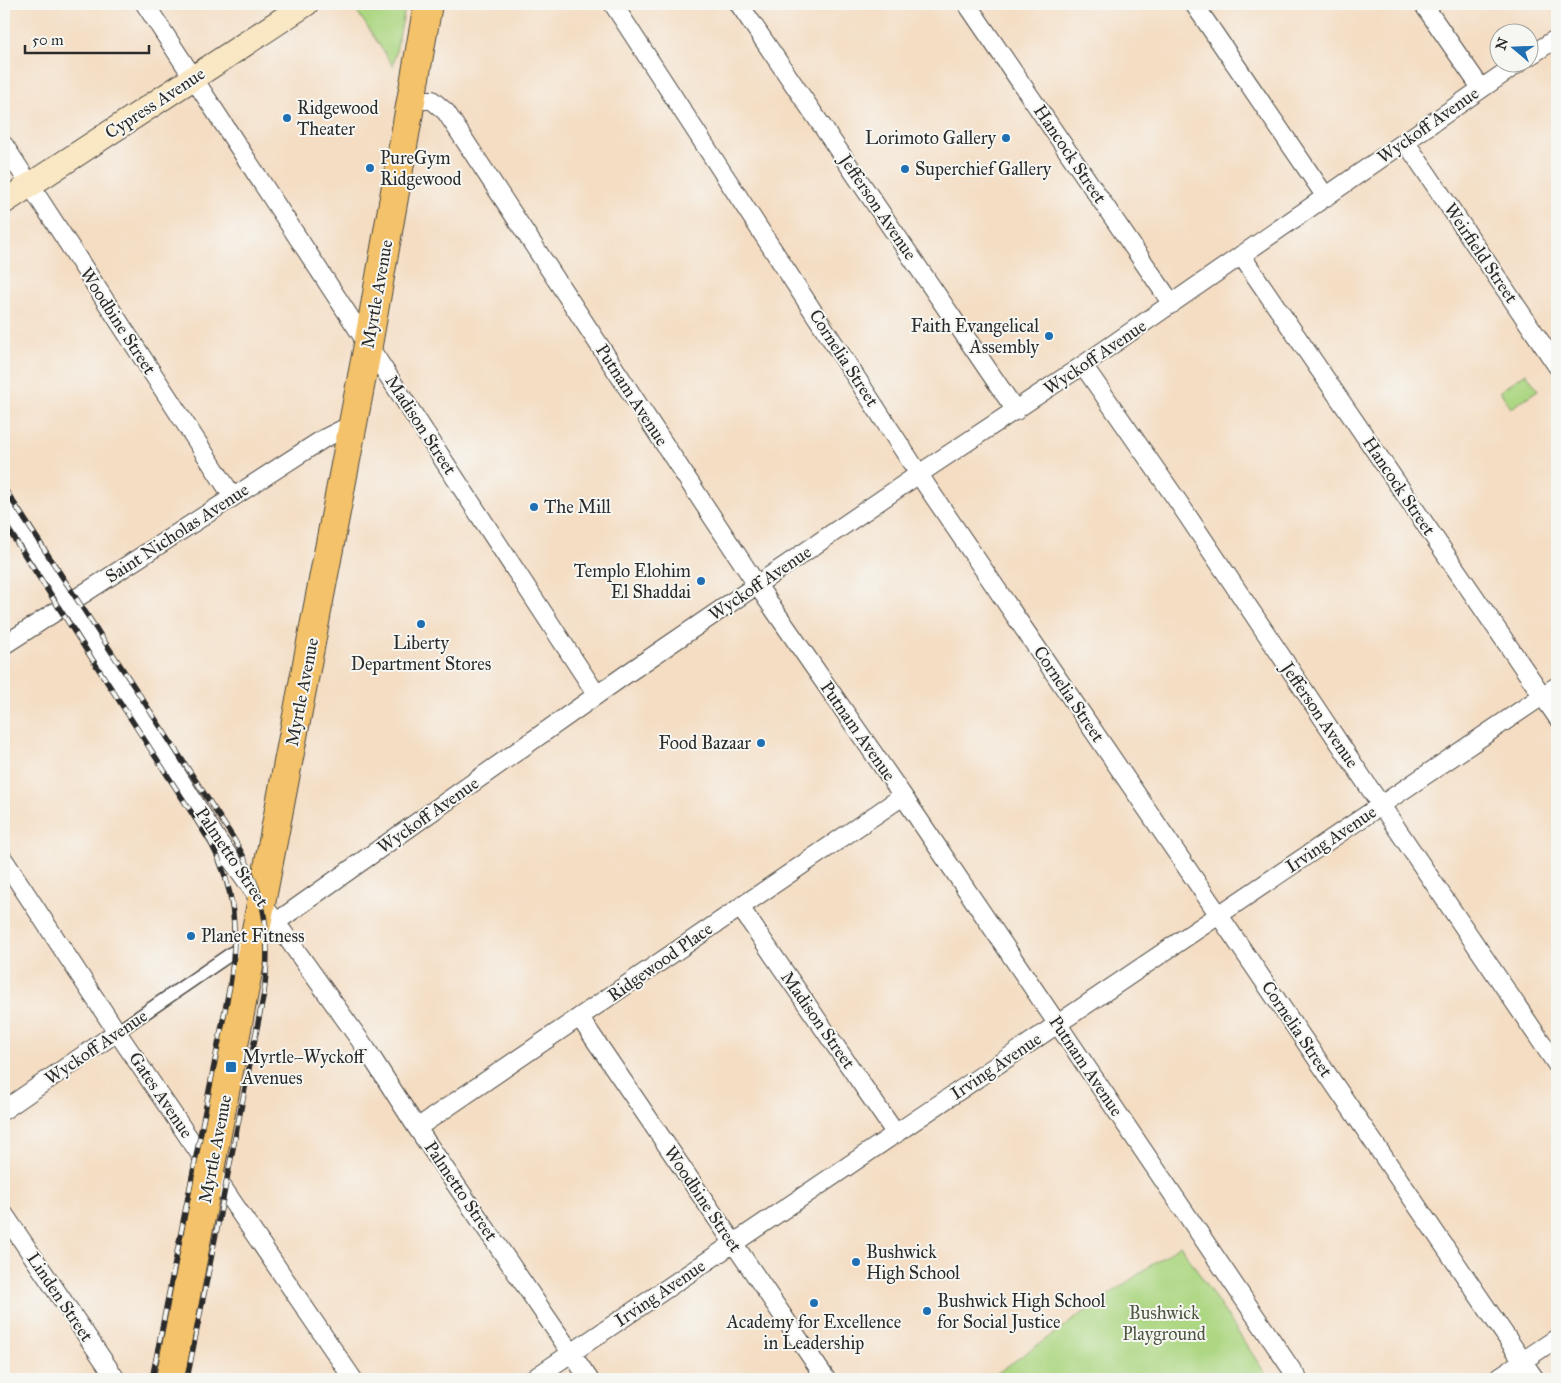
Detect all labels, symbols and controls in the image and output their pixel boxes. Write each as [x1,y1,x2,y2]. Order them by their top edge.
scale bar [25,22,149,54]
north arrow [1488,22,1538,72]
text: 50 m [32,31,64,49]
text: N [1492,35,1512,52]
street label: Cypress Avenue [101,63,209,143]
street label: Wyckoff Avenue [1373,82,1483,168]
place label: Ridgewood Theater [297,97,379,140]
street label: Hancock Street [1029,100,1111,208]
marker: Ridgewood Theater [281,112,293,124]
place label: Lorimoto Gallery [865,127,997,149]
marker: Lorimoto Gallery [1000,132,1012,144]
place label: PureGym Ridgewood [380,147,462,191]
street label: Jefferson Avenue [833,148,921,265]
place label: Superchief Gallery [915,158,1052,180]
marker: PureGym Ridgewood [364,162,376,174]
marker: Superchief Gallery [899,163,911,175]
street label: Weirfield Street [1439,199,1523,308]
street label: Myrtle Avenue [357,238,397,350]
street label: Woodbine Street [75,263,161,379]
street label: Cornelia Street [804,305,884,411]
place label: Faith Evangelical Assembly [911,315,1040,358]
street label: Wyckoff Avenue [1040,315,1150,399]
marker: Faith Evangelical Assembly [1043,330,1055,342]
street label: Putnam Avenue [591,340,673,450]
street label: Madison Street [381,371,462,479]
street label: Hancock Street [1358,432,1440,540]
street label: Saint Nicholas Avenue [101,478,253,588]
place label: The Mill [544,496,611,518]
marker: The Mill [528,501,540,513]
street label: Wyckoff Avenue [705,541,815,625]
place label: Templo Elohim El Shaddai [574,560,691,603]
marker: Templo Elohim El Shaddai [695,575,707,587]
marker: Liberty Department Stores [415,618,427,630]
place label: Liberty Department Stores [351,632,491,675]
street label: Myrtle Avenue [281,636,323,748]
street label: Cornelia Street [1029,642,1110,747]
street label: Jefferson Avenue [1275,656,1363,773]
street label: Putnam Avenue [816,677,900,785]
place label: Food Bazaar [659,732,751,754]
marker: Food Bazaar [755,737,767,749]
street label: Wyckoff Avenue [373,772,483,858]
street label: Irving Avenue [1282,801,1381,878]
street label: Palmetto Street [191,803,274,912]
street label: Ridgewood Place [603,918,717,1007]
place label: Planet Fitness [201,925,305,947]
marker: Planet Fitness [185,930,197,942]
street label: Madison Street [776,967,860,1074]
street label: Cornelia Street [1257,977,1338,1082]
street label: Wyckoff Avenue [41,1005,151,1089]
street label: Putnam Avenue [1044,1011,1128,1121]
street label: Irving Avenue [947,1028,1046,1105]
place label: Myrtle–Wyckoff Avenues [241,1046,368,1089]
street label: Gates Avenue [124,1048,198,1142]
marker: Myrtle–Wyckoff Avenues [224,1060,238,1074]
street label: Myrtle Avenue [194,1093,236,1205]
street label: Palmetto Street [420,1137,503,1246]
street label: Woodbine Street [659,1142,747,1257]
place label: Bushwick High School [866,1241,960,1285]
street label: Linden Street [22,1248,98,1346]
street label: Irving Avenue [611,1255,710,1332]
marker: Bushwick High School [850,1256,862,1268]
place label: Bushwick High School for Social Justice [937,1290,1105,1334]
marker: Academy for Excellence in Leadership [808,1297,820,1309]
park label: Bushwick Playground [1122,1302,1206,1346]
marker: Bushwick High School for Social Justice [921,1305,933,1317]
place label: Academy for Excellence in Leadership [726,1311,901,1354]

